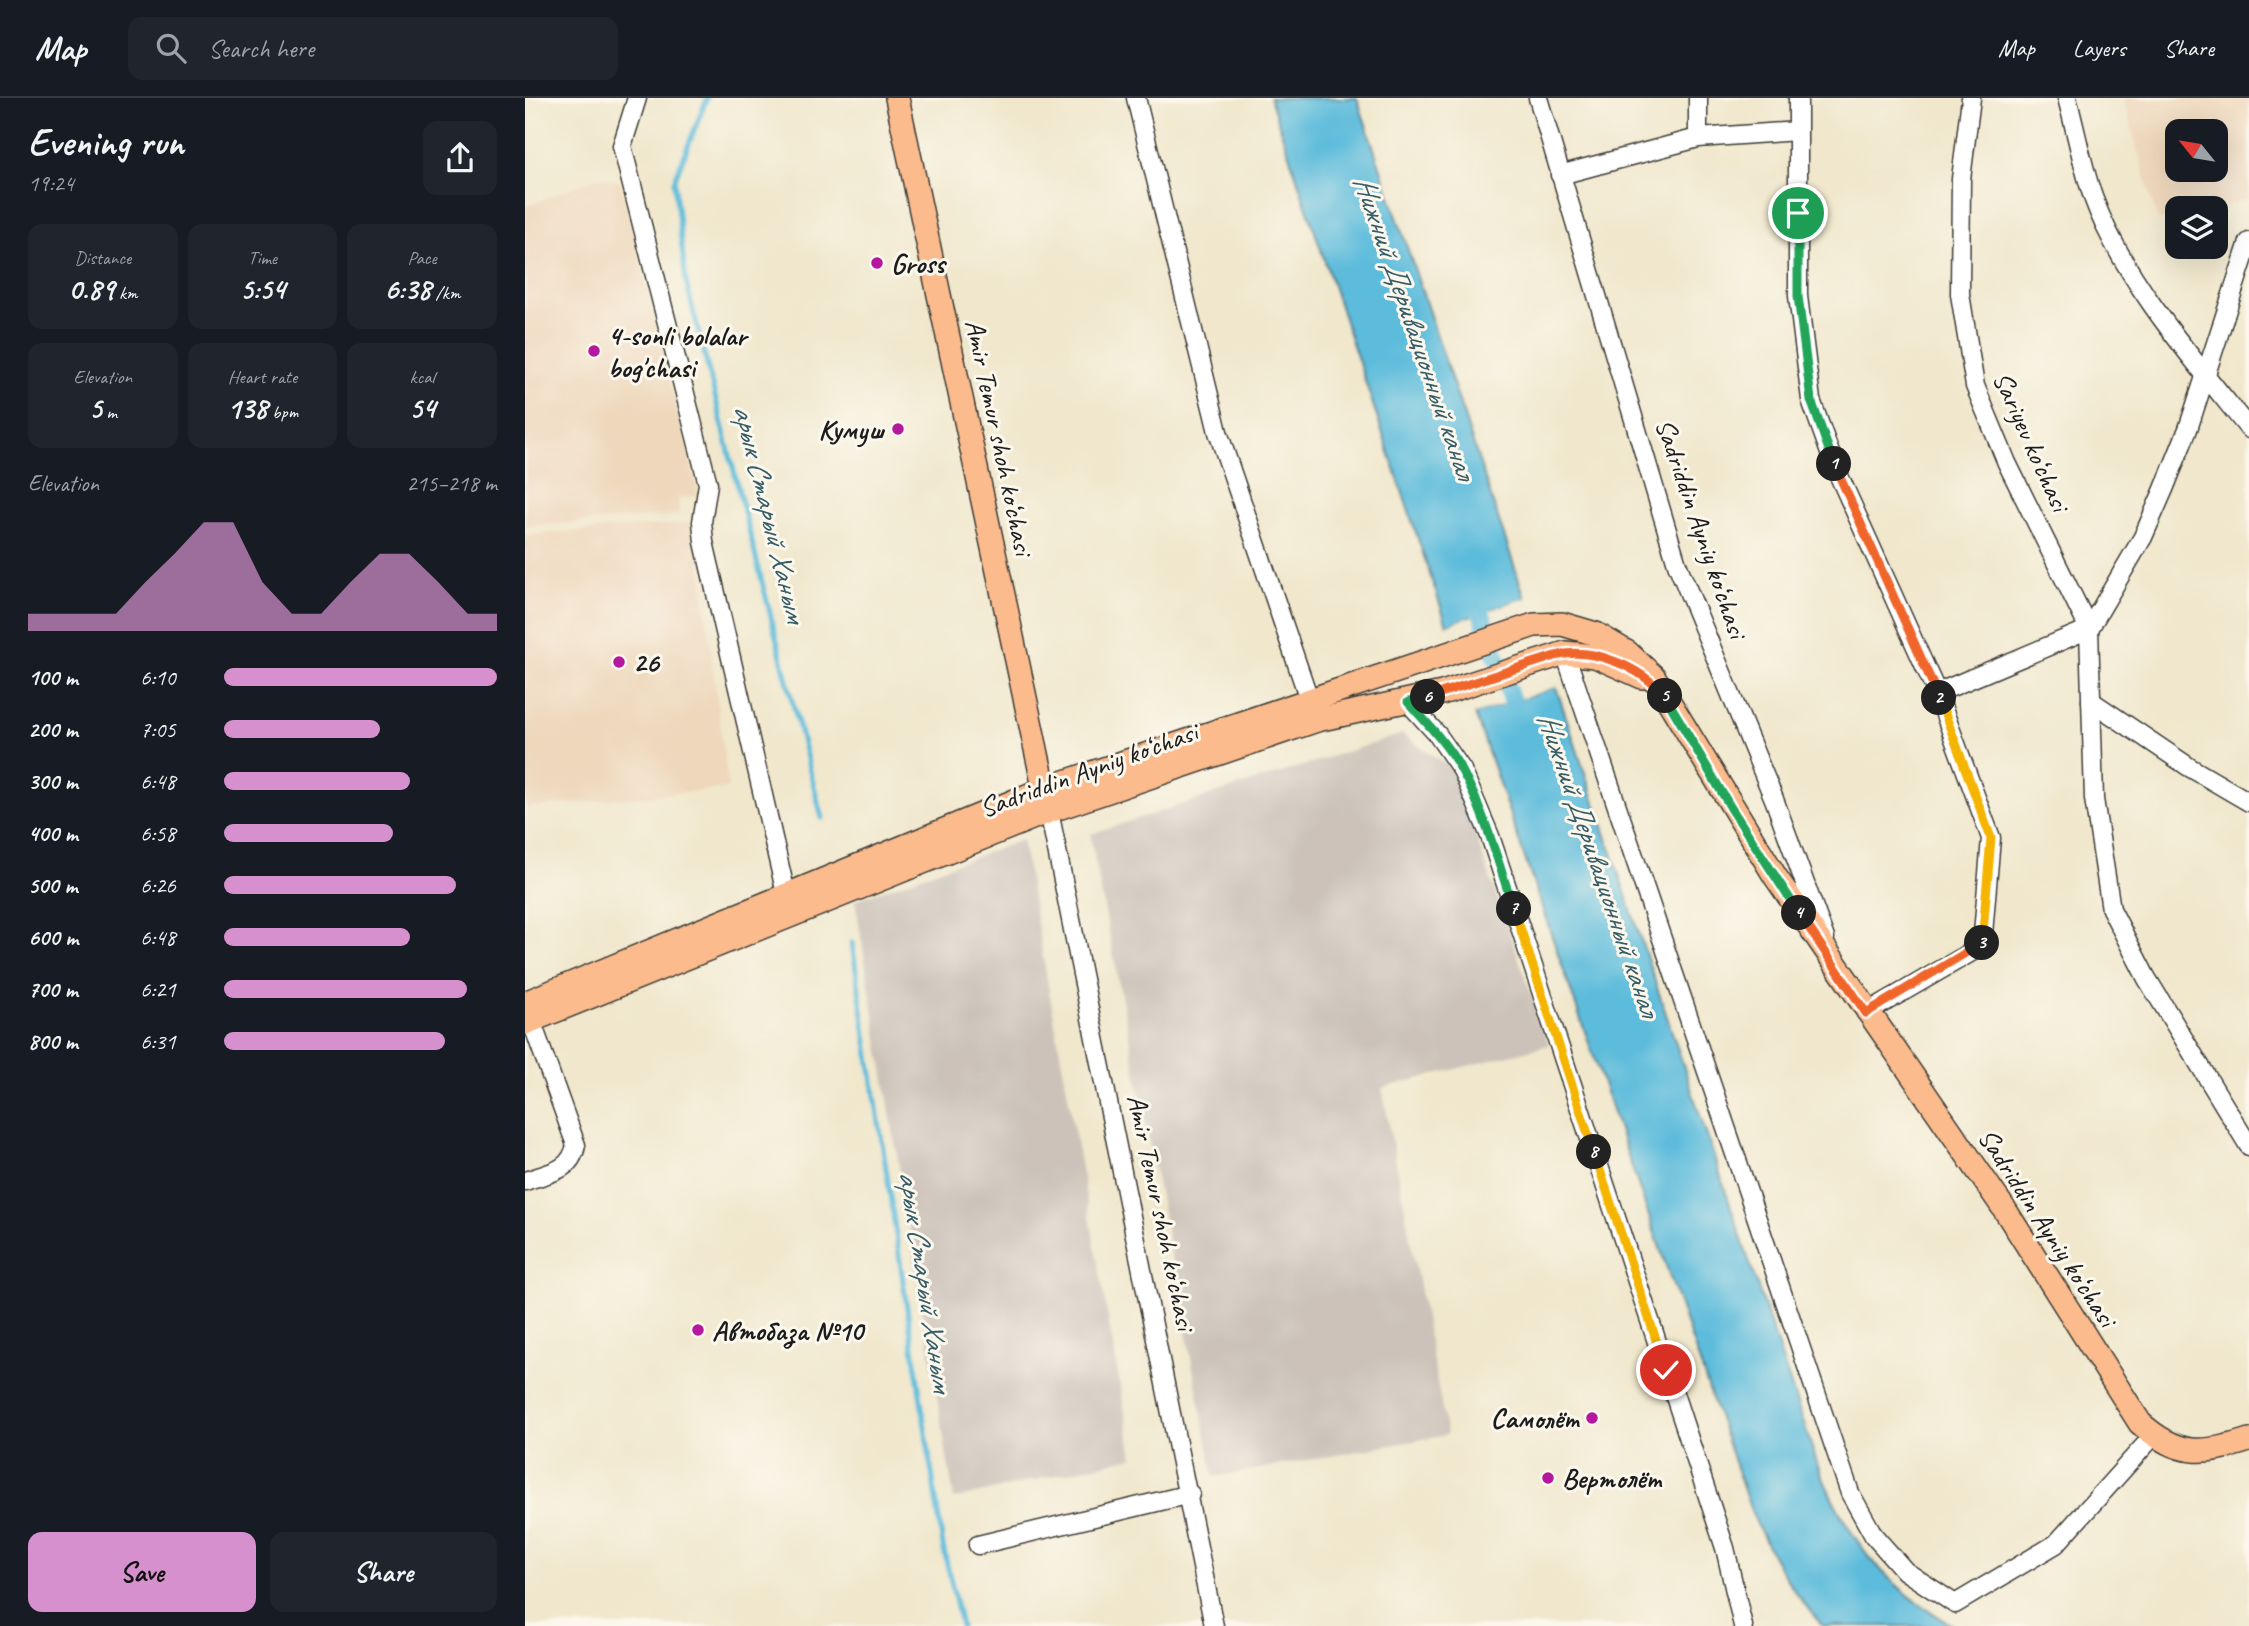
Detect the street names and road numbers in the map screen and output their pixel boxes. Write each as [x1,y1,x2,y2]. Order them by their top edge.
street label: Amir Temur shoh ko‘chasi [957,316,1042,562]
street label: Sariyev ko‘chasi [1985,366,2079,520]
street label: Sadriddin Ayniy ko‘chasi [1648,414,1757,646]
street label: Sadriddin Ayniy ko‘chasi [974,713,1205,825]
street label: Amir Temur shoh ko‘chasi [1119,1091,1204,1337]
street label: Sadriddin Ayniy ko‘chasi [1970,1122,2127,1336]

